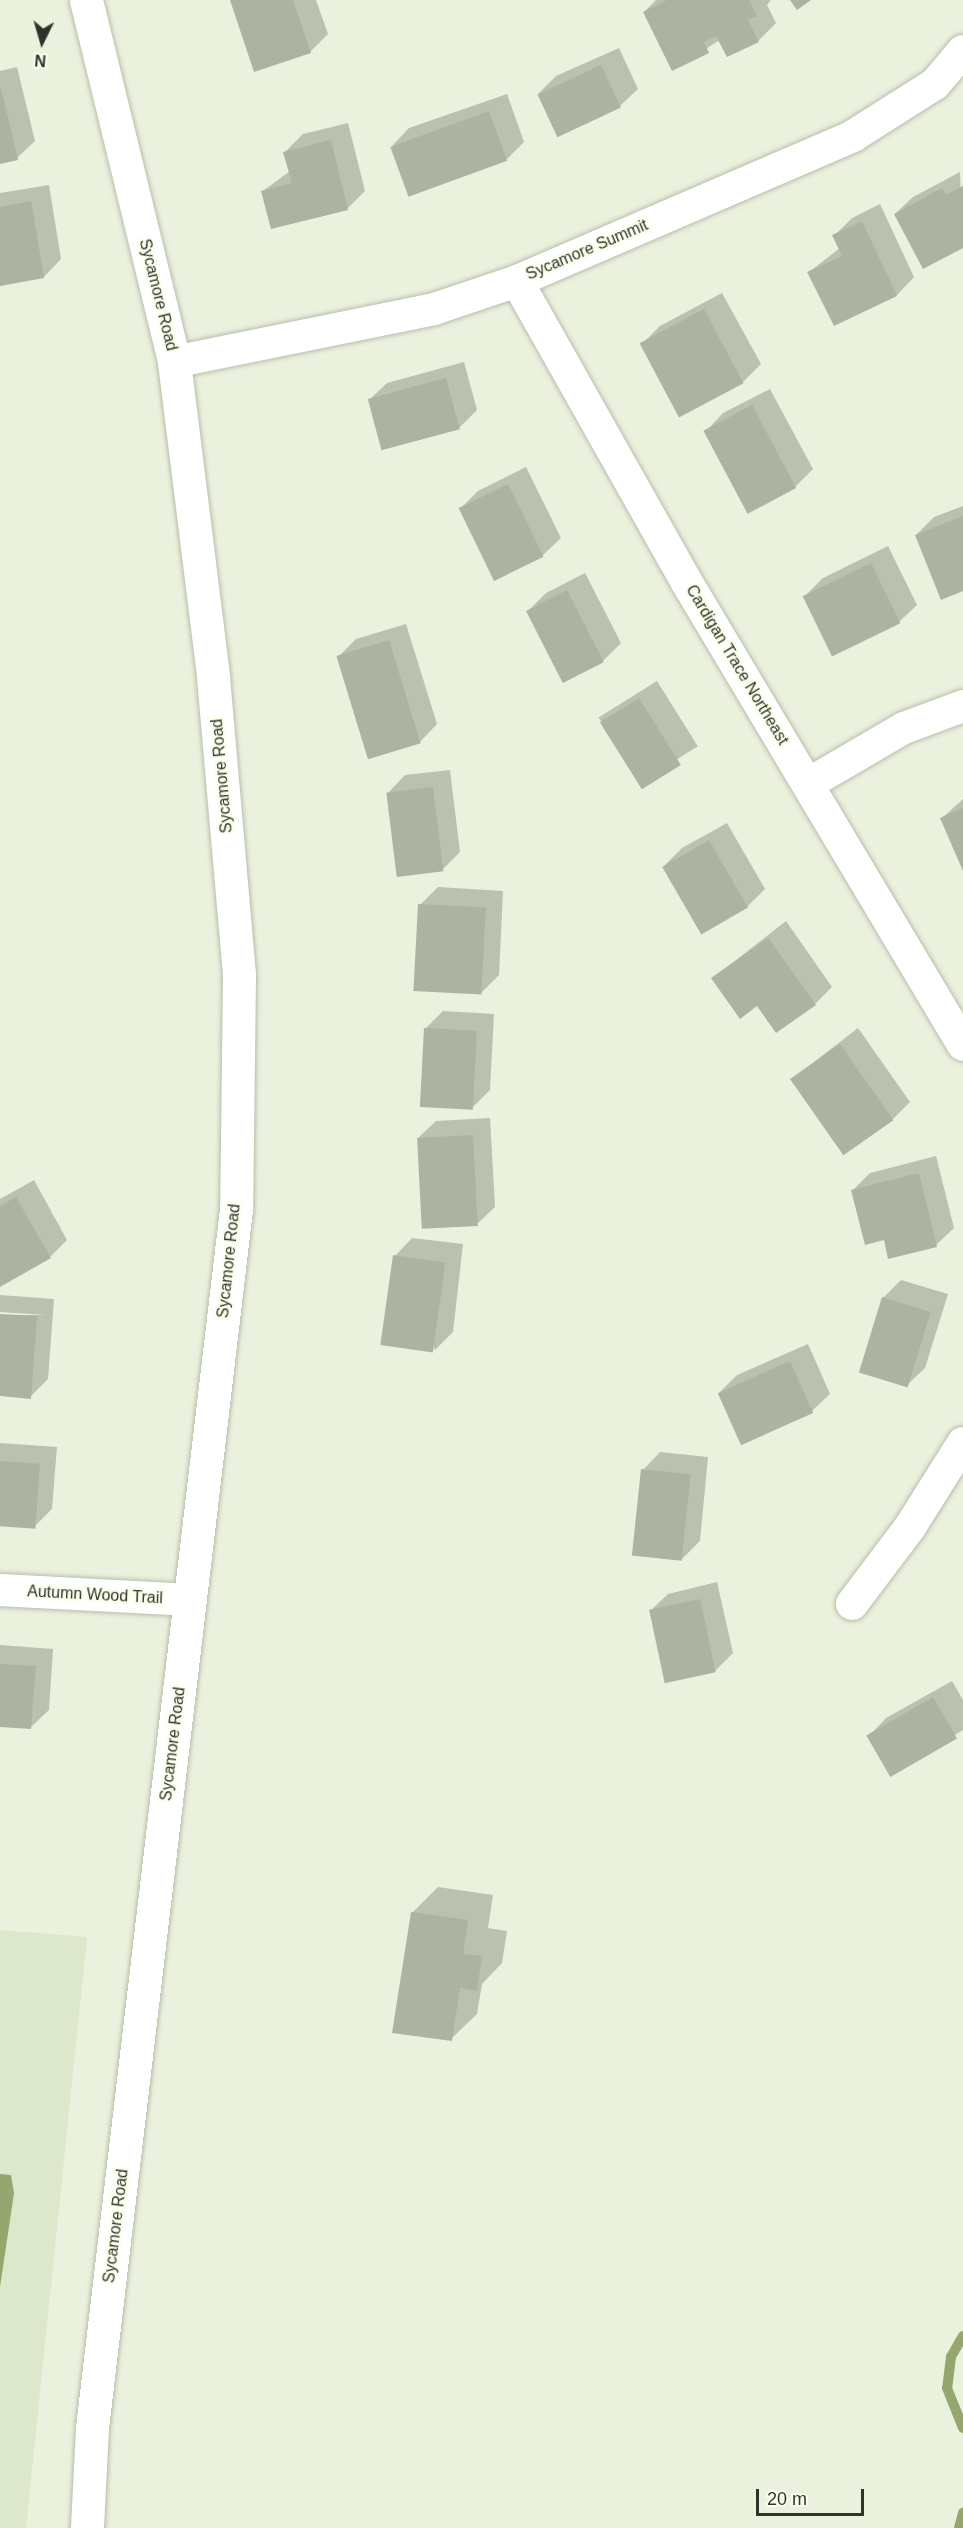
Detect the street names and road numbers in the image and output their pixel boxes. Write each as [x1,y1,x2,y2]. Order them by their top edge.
street label: Sycamore Summit [523,216,651,284]
street label: Sycamore Road [135,237,181,353]
street label: Cardigan Trace Northeast [682,581,792,749]
street label: Sycamore Road [207,718,237,834]
street label: Sycamore Road [213,1203,245,1319]
street label: Autumn Wood Trail [27,1582,163,1608]
street label: Sycamore Road [156,1686,190,1802]
street label: Sycamore Road [99,2168,133,2284]

